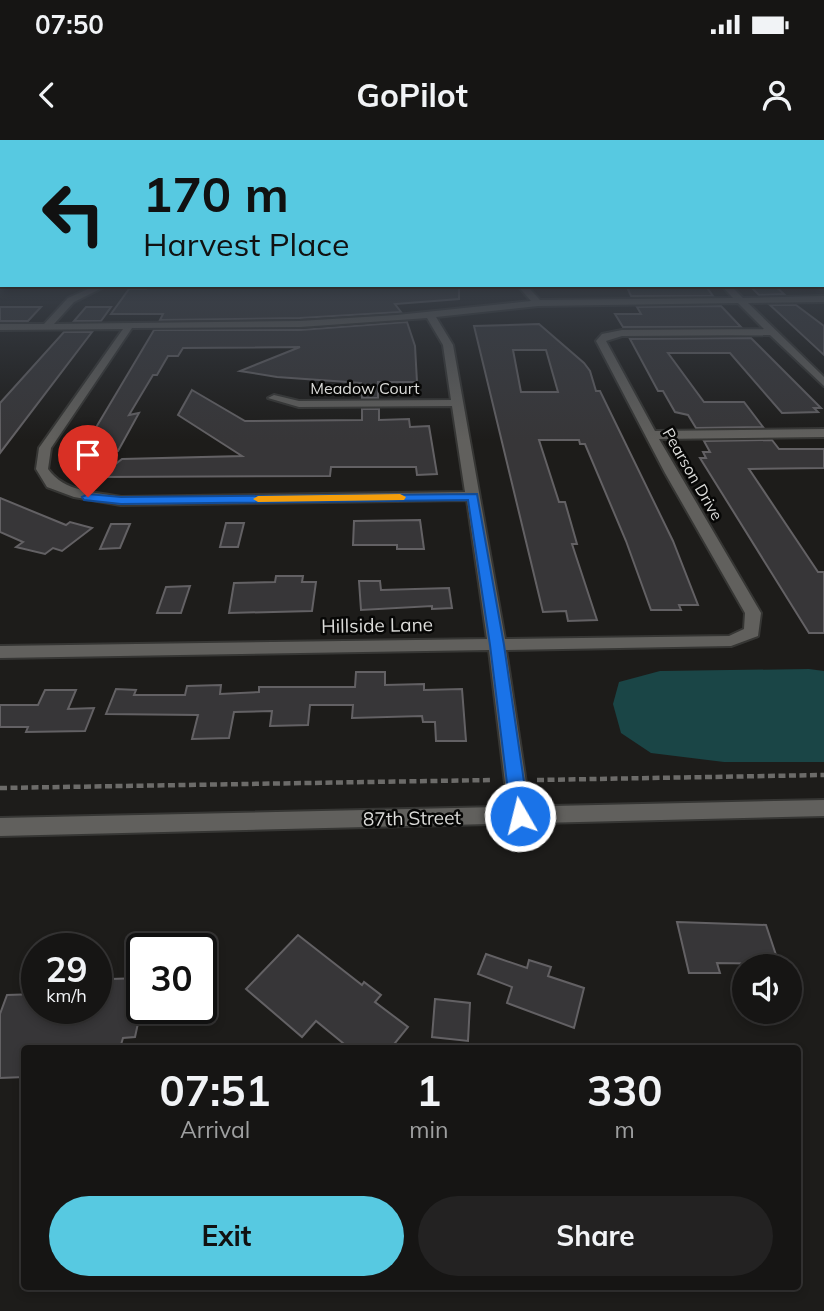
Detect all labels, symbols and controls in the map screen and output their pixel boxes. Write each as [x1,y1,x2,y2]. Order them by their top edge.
text: 07:50 [35,8,104,41]
text: GoPilot [356,75,468,115]
icon: back [28,76,66,114]
icon: person [758,76,796,114]
text: 170 m [143,163,289,224]
icon: left [28,168,119,259]
text: Harvest Place [143,224,349,264]
street label: Meadow Court [310,378,420,398]
street label: Pearson Drive [658,424,728,524]
pin [58,425,118,497]
icon: arrive [69,436,107,474]
street label: Hillside Lane [321,612,433,638]
position arrow [483,779,557,853]
street label: 87th Street [363,805,462,831]
speed limit sign: 30 [126,933,217,1024]
text: 29 [45,947,88,991]
map controls [732,954,802,1024]
button: sound [732,954,802,1024]
text: km/h [46,984,87,1007]
text: 07:51 [160,1064,271,1117]
text: 1 [416,1064,441,1117]
text: 330 [587,1064,662,1117]
text: Arrival [180,1115,250,1144]
text: min [409,1115,448,1144]
text: m [615,1115,635,1144]
button: Exit [49,1196,404,1276]
button: Share [418,1196,773,1276]

